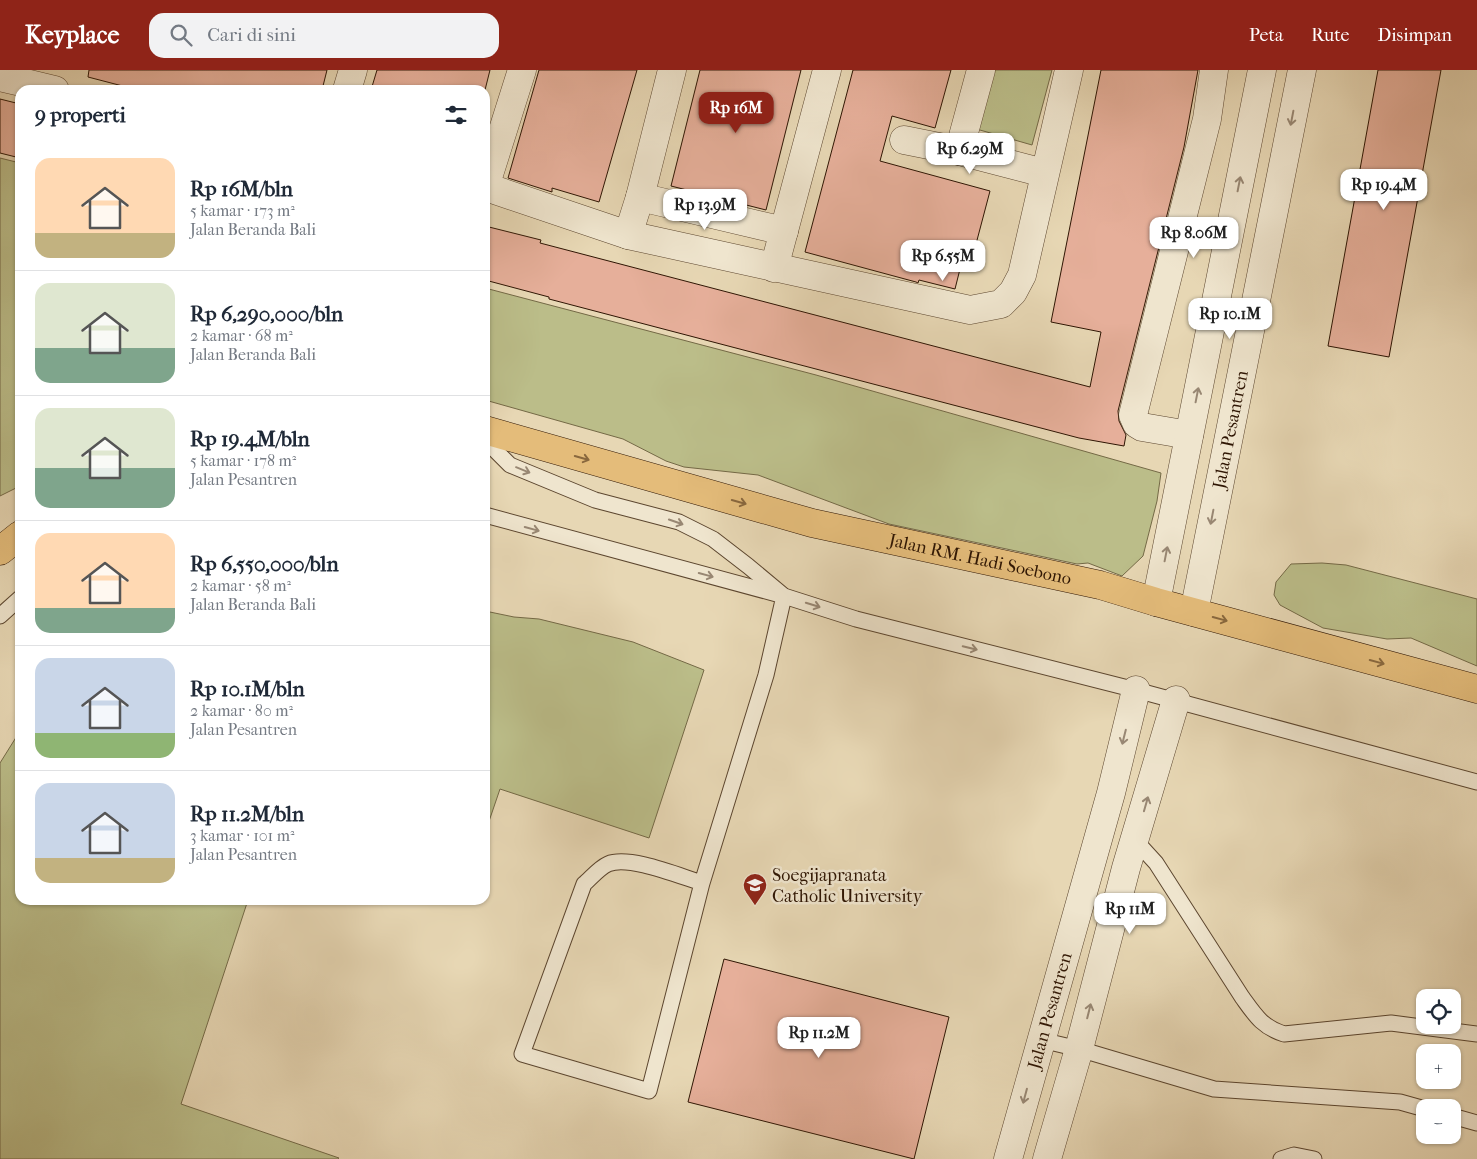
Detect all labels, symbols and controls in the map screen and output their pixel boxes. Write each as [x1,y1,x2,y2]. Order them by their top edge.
search box [149,13,499,58]
text: Keyplace [25,21,119,49]
icon: search [167,21,195,49]
text: Cari di sini [207,24,296,46]
text: Peta [1249,25,1283,46]
text: Rute [1311,25,1349,46]
text: Disimpan [1377,25,1452,46]
pin: Rp 16M [695,92,777,134]
text: Rp 16M [710,98,762,117]
icon: filters [442,101,470,129]
text: 9 properti [35,103,126,127]
one-way arrow [1287,109,1297,125]
pin: Rp 6.29M [918,132,1022,175]
text: Rp 6.29M [937,139,1003,158]
pin: Rp 19.4M [1332,168,1436,211]
text: Rp 19.4M [1351,175,1417,194]
one-way arrow [1235,176,1244,192]
text: Rp 16M/bln [190,177,293,201]
icon: home [75,178,135,238]
pin: Rp 13.9M [653,189,757,231]
text: Rp 13.9M [674,195,736,214]
text: 5 kamar · 173 m² [190,201,295,220]
pin: Rp 8.06M [1142,216,1246,259]
text: Jalan Beranda Bali [190,220,316,239]
text: Rp 8.06M [1161,223,1227,242]
pin: Rp 6.55M [891,240,995,282]
text: Rp 6.55M [911,246,975,265]
pin: Rp 10.1M [1178,298,1282,340]
text: Rp 6,290,000/bln [190,302,343,326]
icon: home [75,303,135,363]
text: Rp 10.1M [1199,304,1261,323]
text: 2 kamar · 68 m² [190,326,293,345]
text: Jalan Beranda Bali [190,345,316,364]
street label: Jalan Pesantren [1208,368,1253,493]
one-way arrow [1193,387,1202,403]
text: Rp 19.4M/bln [190,427,310,451]
icon: home [75,428,135,488]
text: 5 kamar · 178 m² [190,451,296,470]
one-way arrow [574,453,590,463]
one-way arrow [515,467,530,476]
text: Jalan Pesantren [190,470,297,489]
one-way arrow [730,498,746,507]
one-way arrow [1207,509,1217,525]
one-way arrow [668,518,683,527]
one-way arrow [523,524,539,534]
street label: Jalan RM. Hadi Soebono [885,529,1073,589]
one-way arrow [1161,546,1171,562]
text: Rp 6,550,000/bln [190,552,339,576]
icon: home [75,553,135,613]
one-way arrow [697,571,713,580]
text: 2 kamar · 58 m² [190,576,291,595]
text: Jalan Beranda Bali [190,595,316,614]
one-way arrow [805,601,821,611]
one-way arrow [1212,615,1228,625]
one-way arrow [962,644,978,653]
one-way arrow [1368,657,1384,667]
text: Rp 10.1M/bln [190,677,305,701]
icon: home [75,678,135,738]
text: 2 kamar · 80 m² [190,701,293,720]
text: Jalan Pesantren [190,720,297,739]
one-way arrow [1119,729,1128,745]
one-way arrow [1141,796,1151,812]
text: Rp 11.2M/bln [190,802,304,826]
icon: home [75,803,135,863]
text: 3 kamar · 101 m² [190,826,295,845]
text: Jalan Pesantren [190,845,297,864]
place label: Soegijapranata Catholic University [772,865,924,907]
school or university icon: Soegijapranata Catholic University [742,872,768,906]
pin: Rp 11M [1089,892,1171,935]
text: Rp 11M [1105,899,1155,918]
street label: Jalan Pesantren [1023,949,1076,1073]
map controls [1416,989,1461,1144]
button: locate [1416,989,1461,1034]
one-way arrow [1085,1003,1094,1019]
pin: Rp 11.2M [767,1016,871,1059]
text: Rp 11.2M [788,1023,850,1042]
button: + [1416,1044,1461,1089]
one-way arrow [1020,1088,1029,1104]
button: − [1416,1099,1461,1144]

